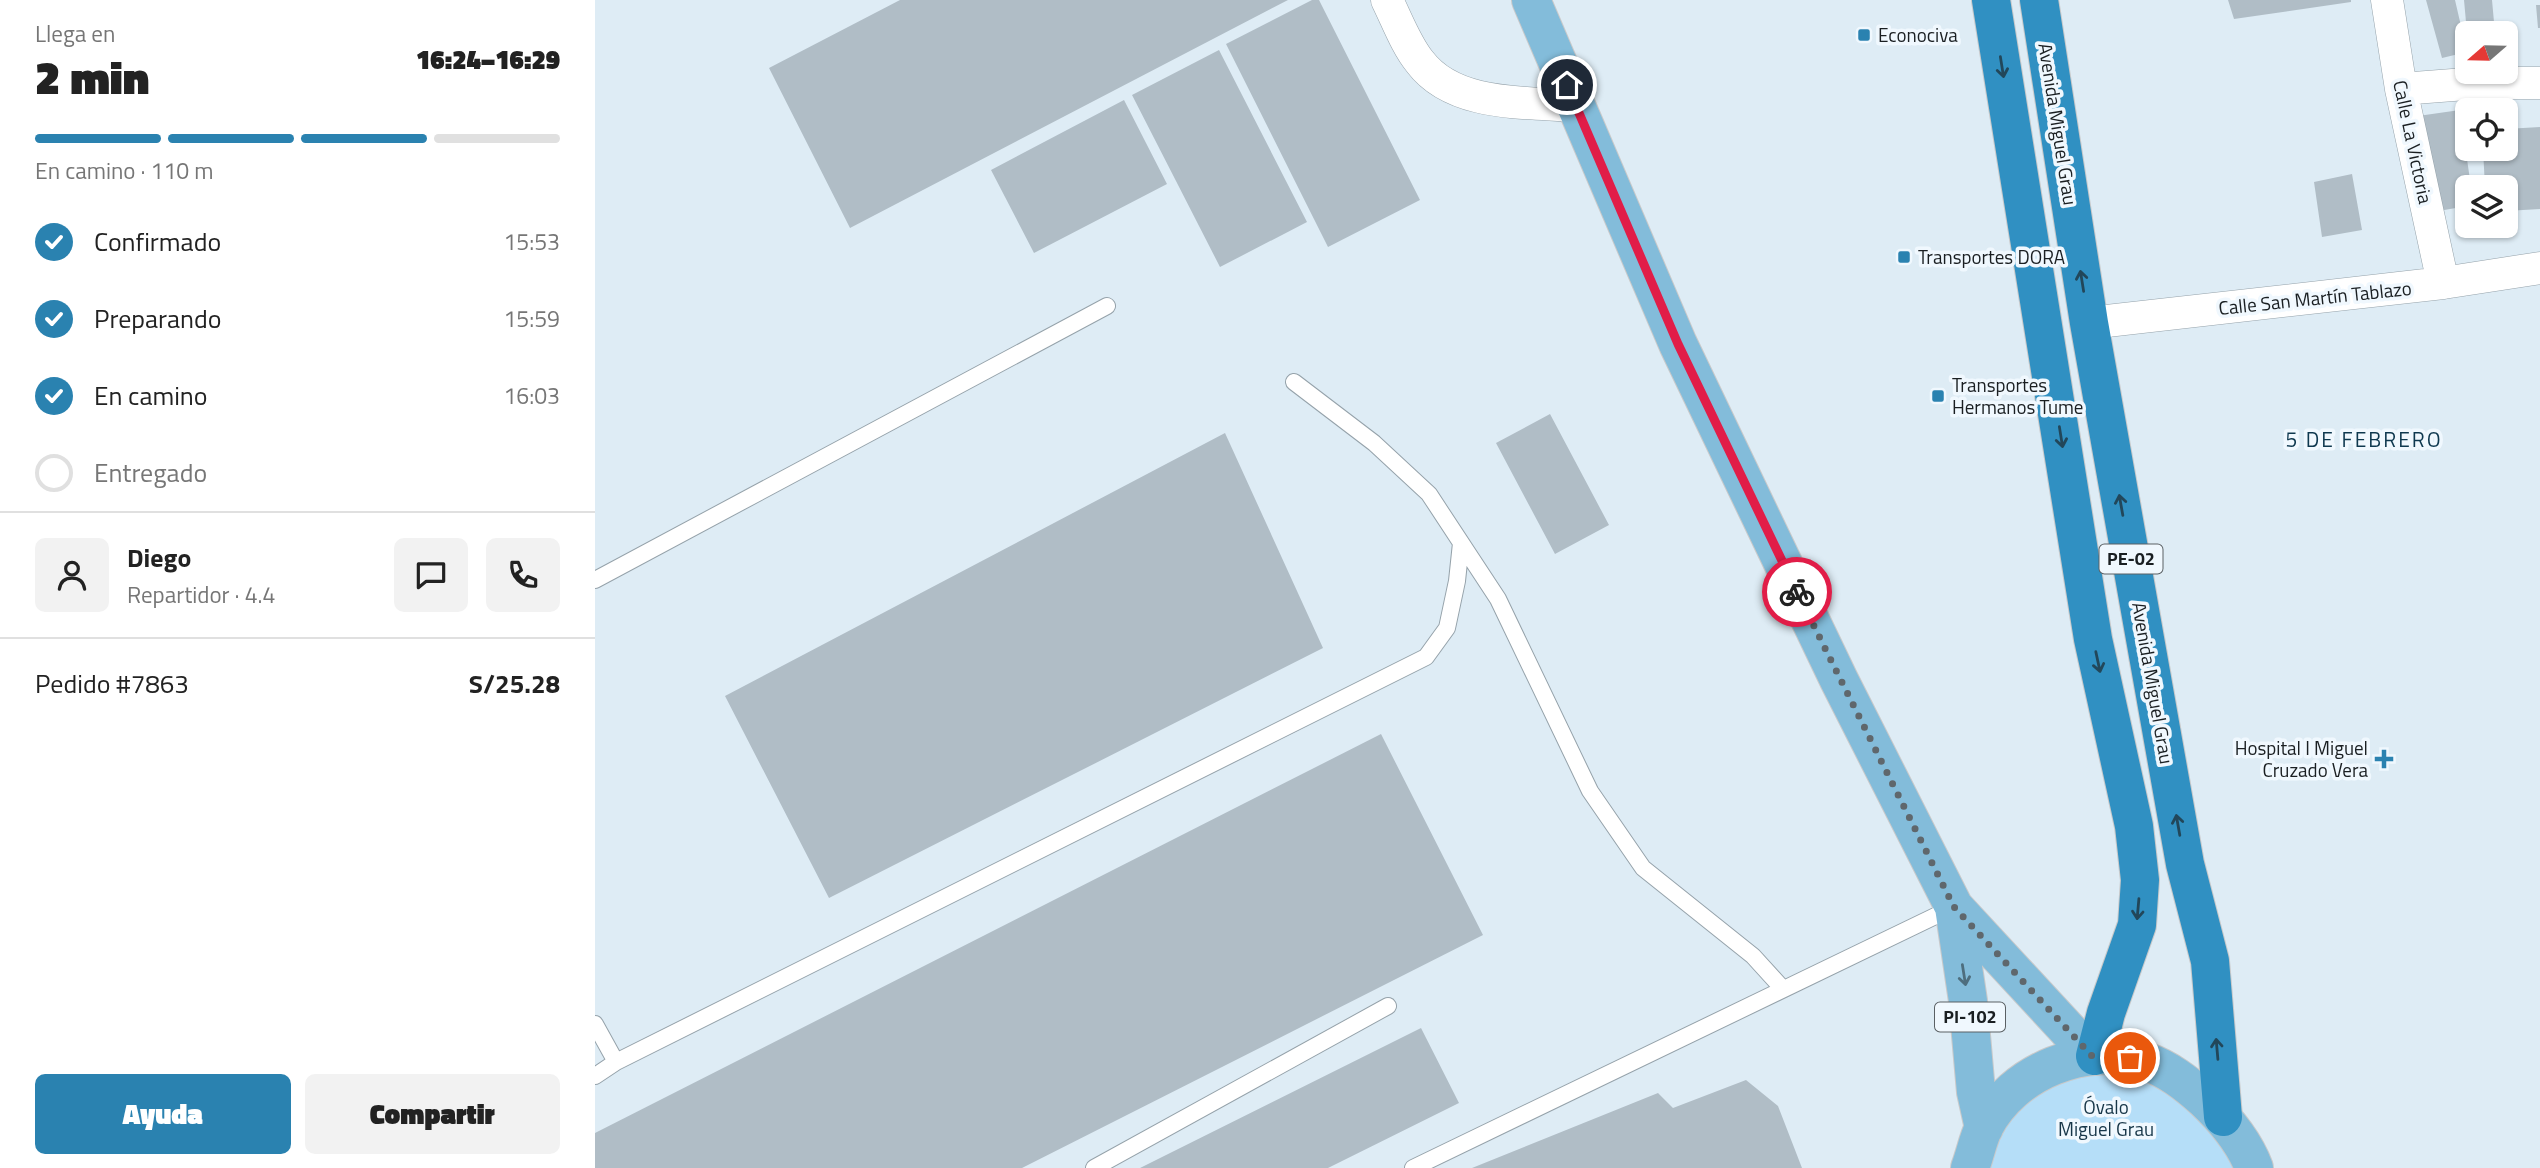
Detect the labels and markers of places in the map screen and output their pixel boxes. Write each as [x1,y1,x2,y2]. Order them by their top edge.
place label: Econociva [1878,20,1958,49]
marker: Econociva [1856,27,1872,43]
pin [1537,55,1597,115]
place label: Transportes DORA [1918,242,2065,271]
marker: Transportes DORA [1896,249,1912,265]
place label: Transportes Hermanos Tume [1952,370,2083,421]
marker: Transportes Hermanos Tume [1930,388,1946,404]
place label: Hospital I Miguel Cruzado Vera [2235,733,2368,784]
marker: Hospital I Miguel Cruzado Vera [2374,749,2394,769]
pin [2100,1028,2160,1088]

